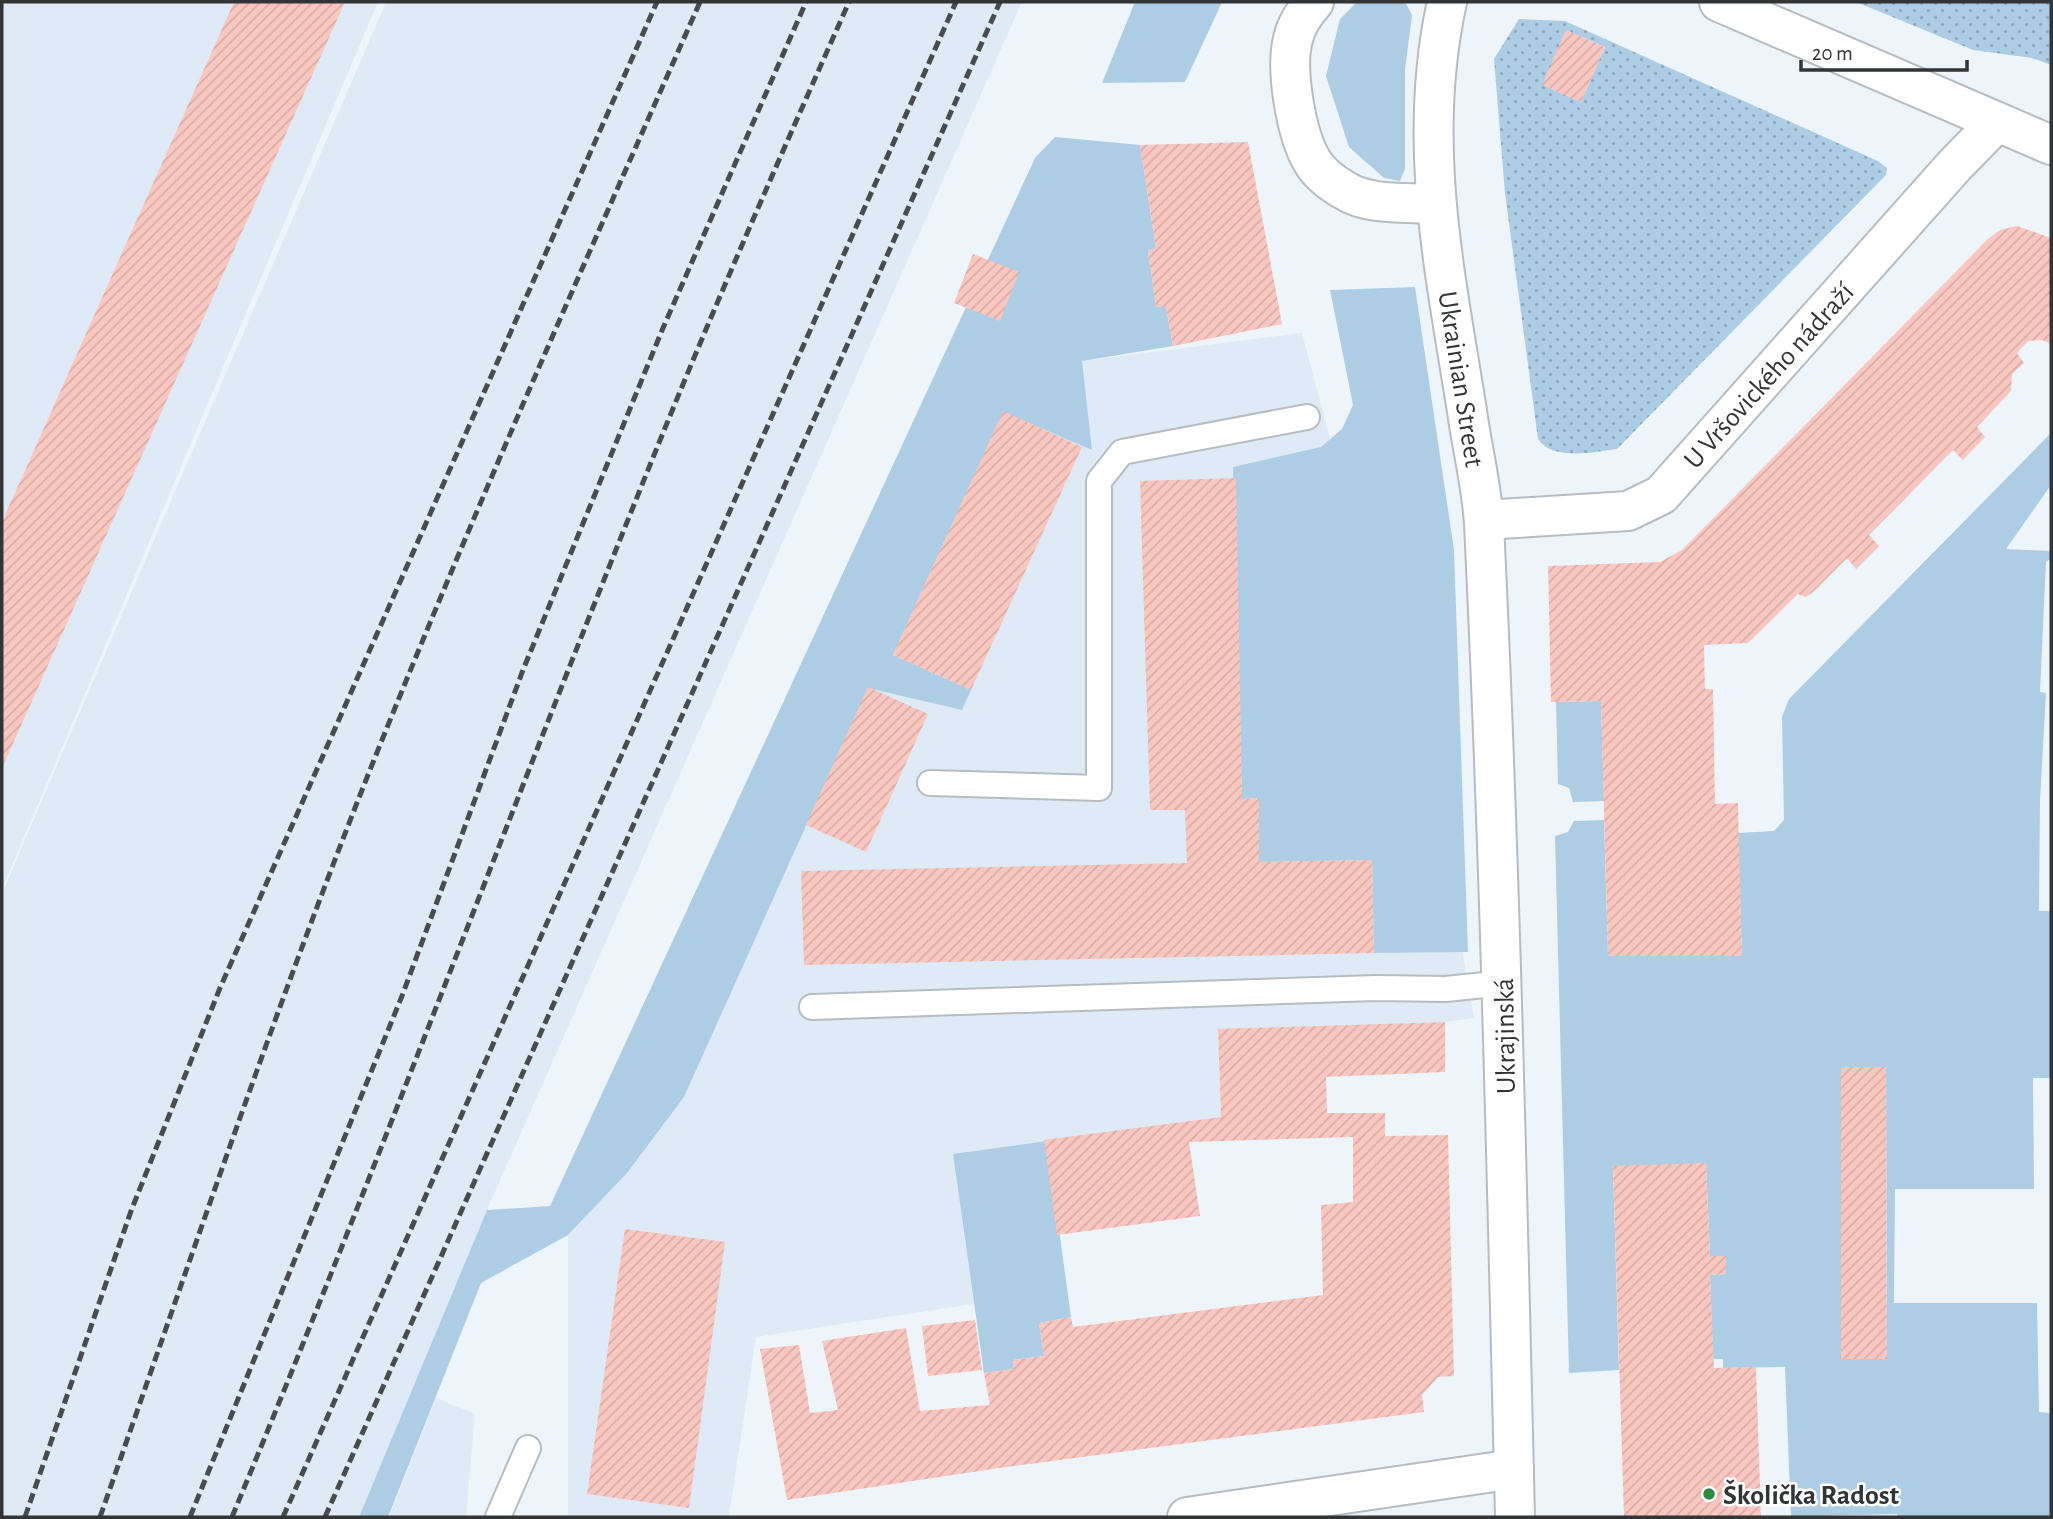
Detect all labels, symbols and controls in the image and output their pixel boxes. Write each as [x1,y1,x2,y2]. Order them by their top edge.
scale bar [1801,28,1967,72]
text: 20 m [1812,43,1853,64]
street label: U Vršovického nádraží [1679,278,1860,474]
street label: Ukrainian Street [1432,289,1488,469]
street label: Ukrajinská [1491,978,1521,1094]
place label: Školička Radost [1723,1479,1899,1510]
marker: Školička Radost [1701,1486,1717,1502]

